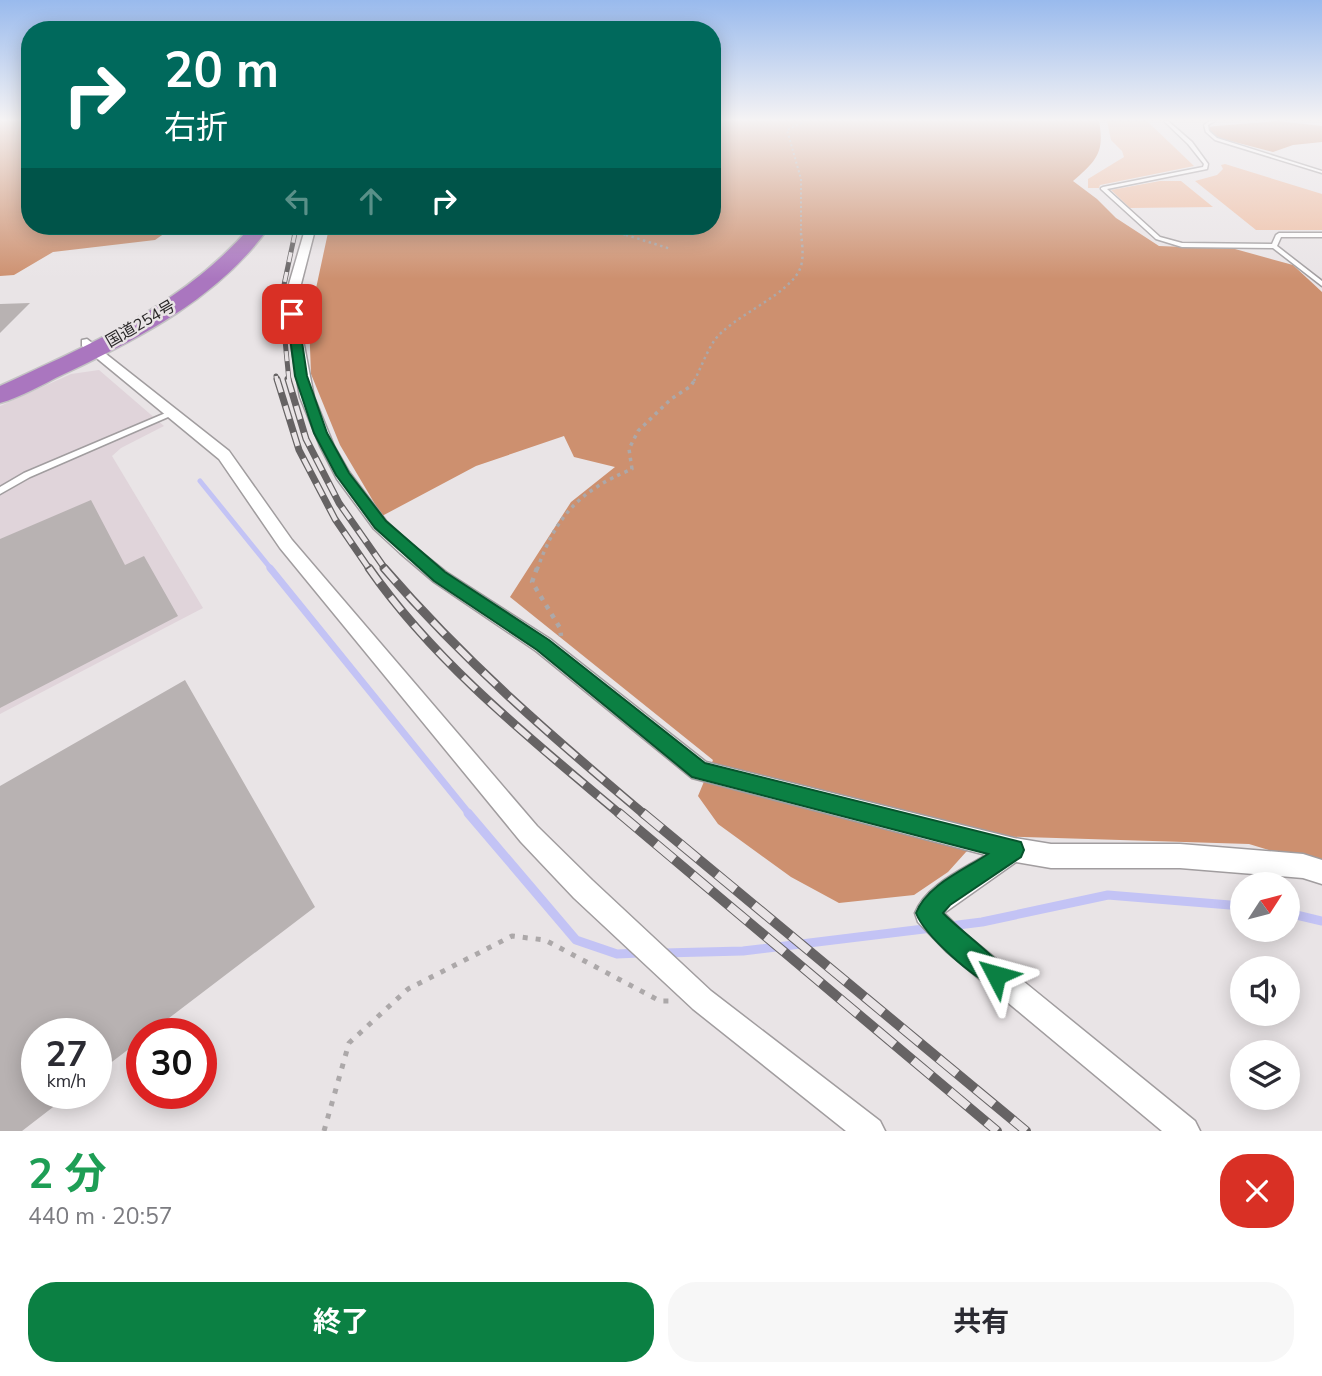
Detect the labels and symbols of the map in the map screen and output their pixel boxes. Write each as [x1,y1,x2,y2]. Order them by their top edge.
pin [262,284,322,344]
street label: 国道254号 [102,295,179,353]
north arrow [1230,872,1300,942]
position arrow [959,938,1033,1012]
speed limit sign: 30 [126,1018,217,1109]

